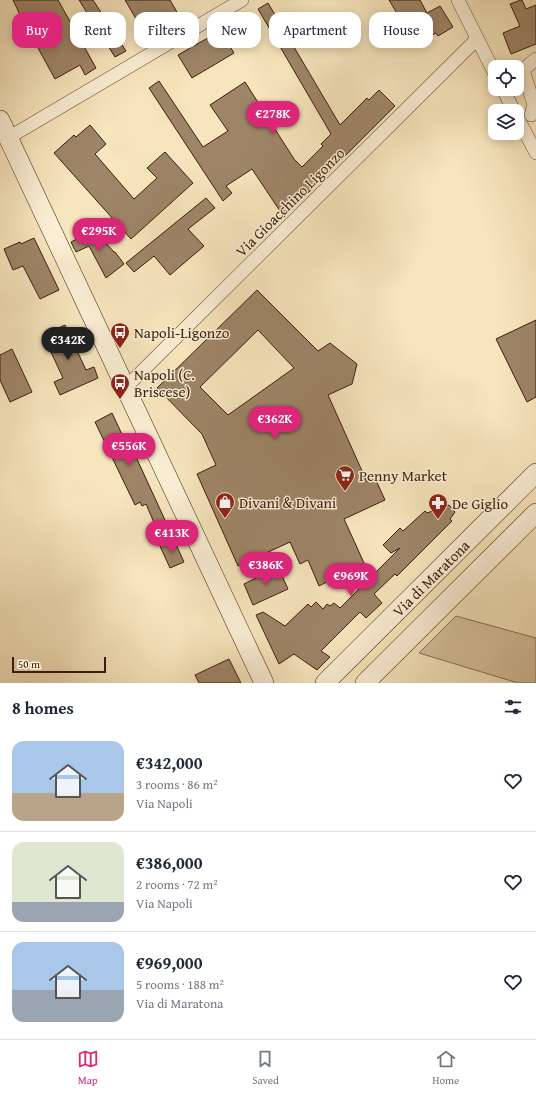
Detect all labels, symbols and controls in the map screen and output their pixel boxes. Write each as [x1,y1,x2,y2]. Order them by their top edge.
chip: Buy [12,12,62,48]
chip: Rent [70,12,126,48]
chip: Filters [134,12,199,48]
chip: New [207,12,261,48]
chip: Apartment [269,12,361,48]
chip: House [369,12,433,48]
map controls [488,60,524,140]
button: locate [488,60,524,96]
pin: €278K [245,101,301,135]
text: €278K [255,104,291,123]
button: layers [488,104,524,140]
street label: Via Gioacchino Ligonzo [231,143,349,261]
pin: €295K [71,218,127,252]
text: €295K [81,221,117,240]
bus stop icon: Napoli-Ligonzo [109,321,131,349]
place label: Napoli-Ligonzo [134,322,230,343]
pin: €342K [40,327,96,361]
text: €342K [50,330,86,349]
place label: Napoli (C. Briscese) [134,364,195,402]
bus stop icon: Napoli (C. Briscese) [109,372,131,400]
pin: €362K [247,406,303,440]
text: €362K [257,409,293,428]
pin: €556K [101,433,157,467]
text: €556K [111,436,147,455]
supermarket icon: Penny Market [334,464,356,492]
place label: Penny Market [359,465,448,486]
shop icon: Divani & Divani [214,491,236,519]
place label: Divani & Divani [239,492,336,513]
pharmacy icon: De Giglio [427,492,449,520]
place label: De Giglio [452,493,508,514]
pin: €413K [144,520,200,554]
text: €413K [154,523,190,542]
street label: Via di Maratona [387,535,474,621]
pin: €386K [238,552,294,586]
text: €386K [248,555,284,574]
pin: €969K [323,563,379,597]
text: €969K [333,566,369,585]
scale bar [12,655,106,674]
text: 50 m [18,656,40,672]
text: 8 homes [12,695,74,720]
icon: filters [502,696,524,718]
text: €342,000 [136,750,202,775]
icon: home [44,757,92,805]
icon: heart [502,770,524,792]
text: 3 rooms · 86 m² [136,775,218,794]
text: Via Napoli [136,794,193,813]
text: €386,000 [136,850,202,875]
icon: home [44,858,92,906]
icon: heart [502,871,524,893]
text: 2 rooms · 72 m² [136,875,218,894]
text: Via Napoli [136,894,193,913]
text: €969,000 [136,950,202,975]
icon: home [44,958,92,1006]
icon: heart [502,971,524,993]
text: 5 rooms · 188 m² [136,975,224,994]
text: Via di Maratona [136,994,223,1013]
tab: Map [77,1048,99,1088]
tab: Saved [252,1048,279,1088]
tab: Home [432,1048,459,1088]

